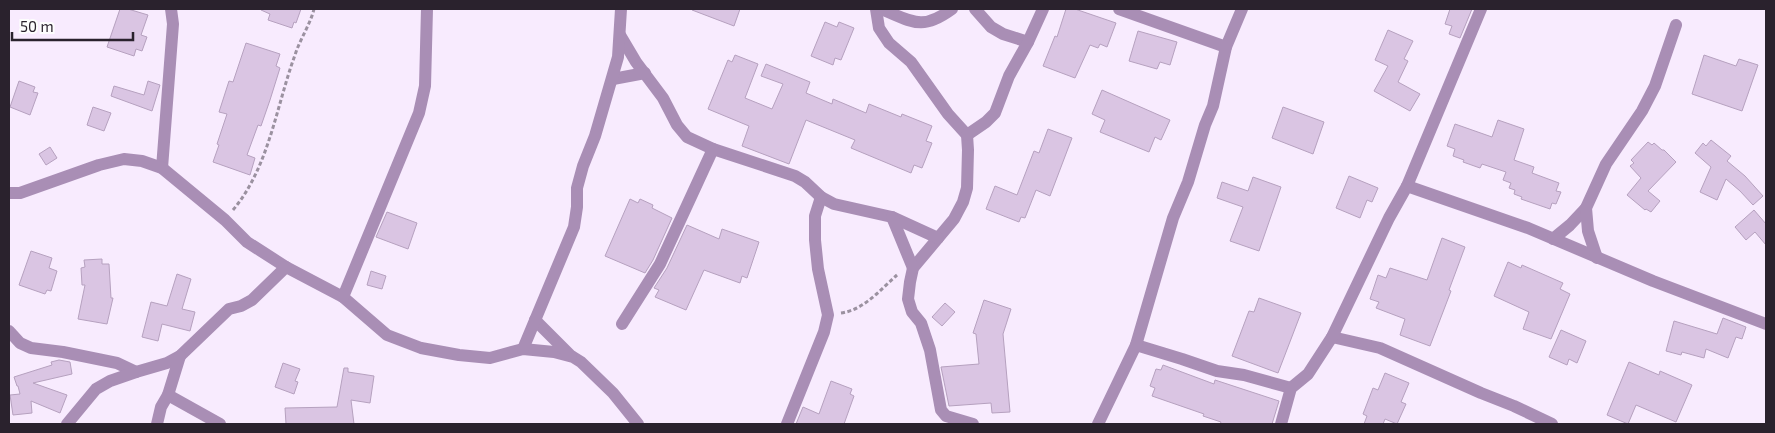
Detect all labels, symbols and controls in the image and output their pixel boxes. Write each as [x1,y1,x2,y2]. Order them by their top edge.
scale bar [12,10,134,42]
text: 50 m [20,17,54,35]

